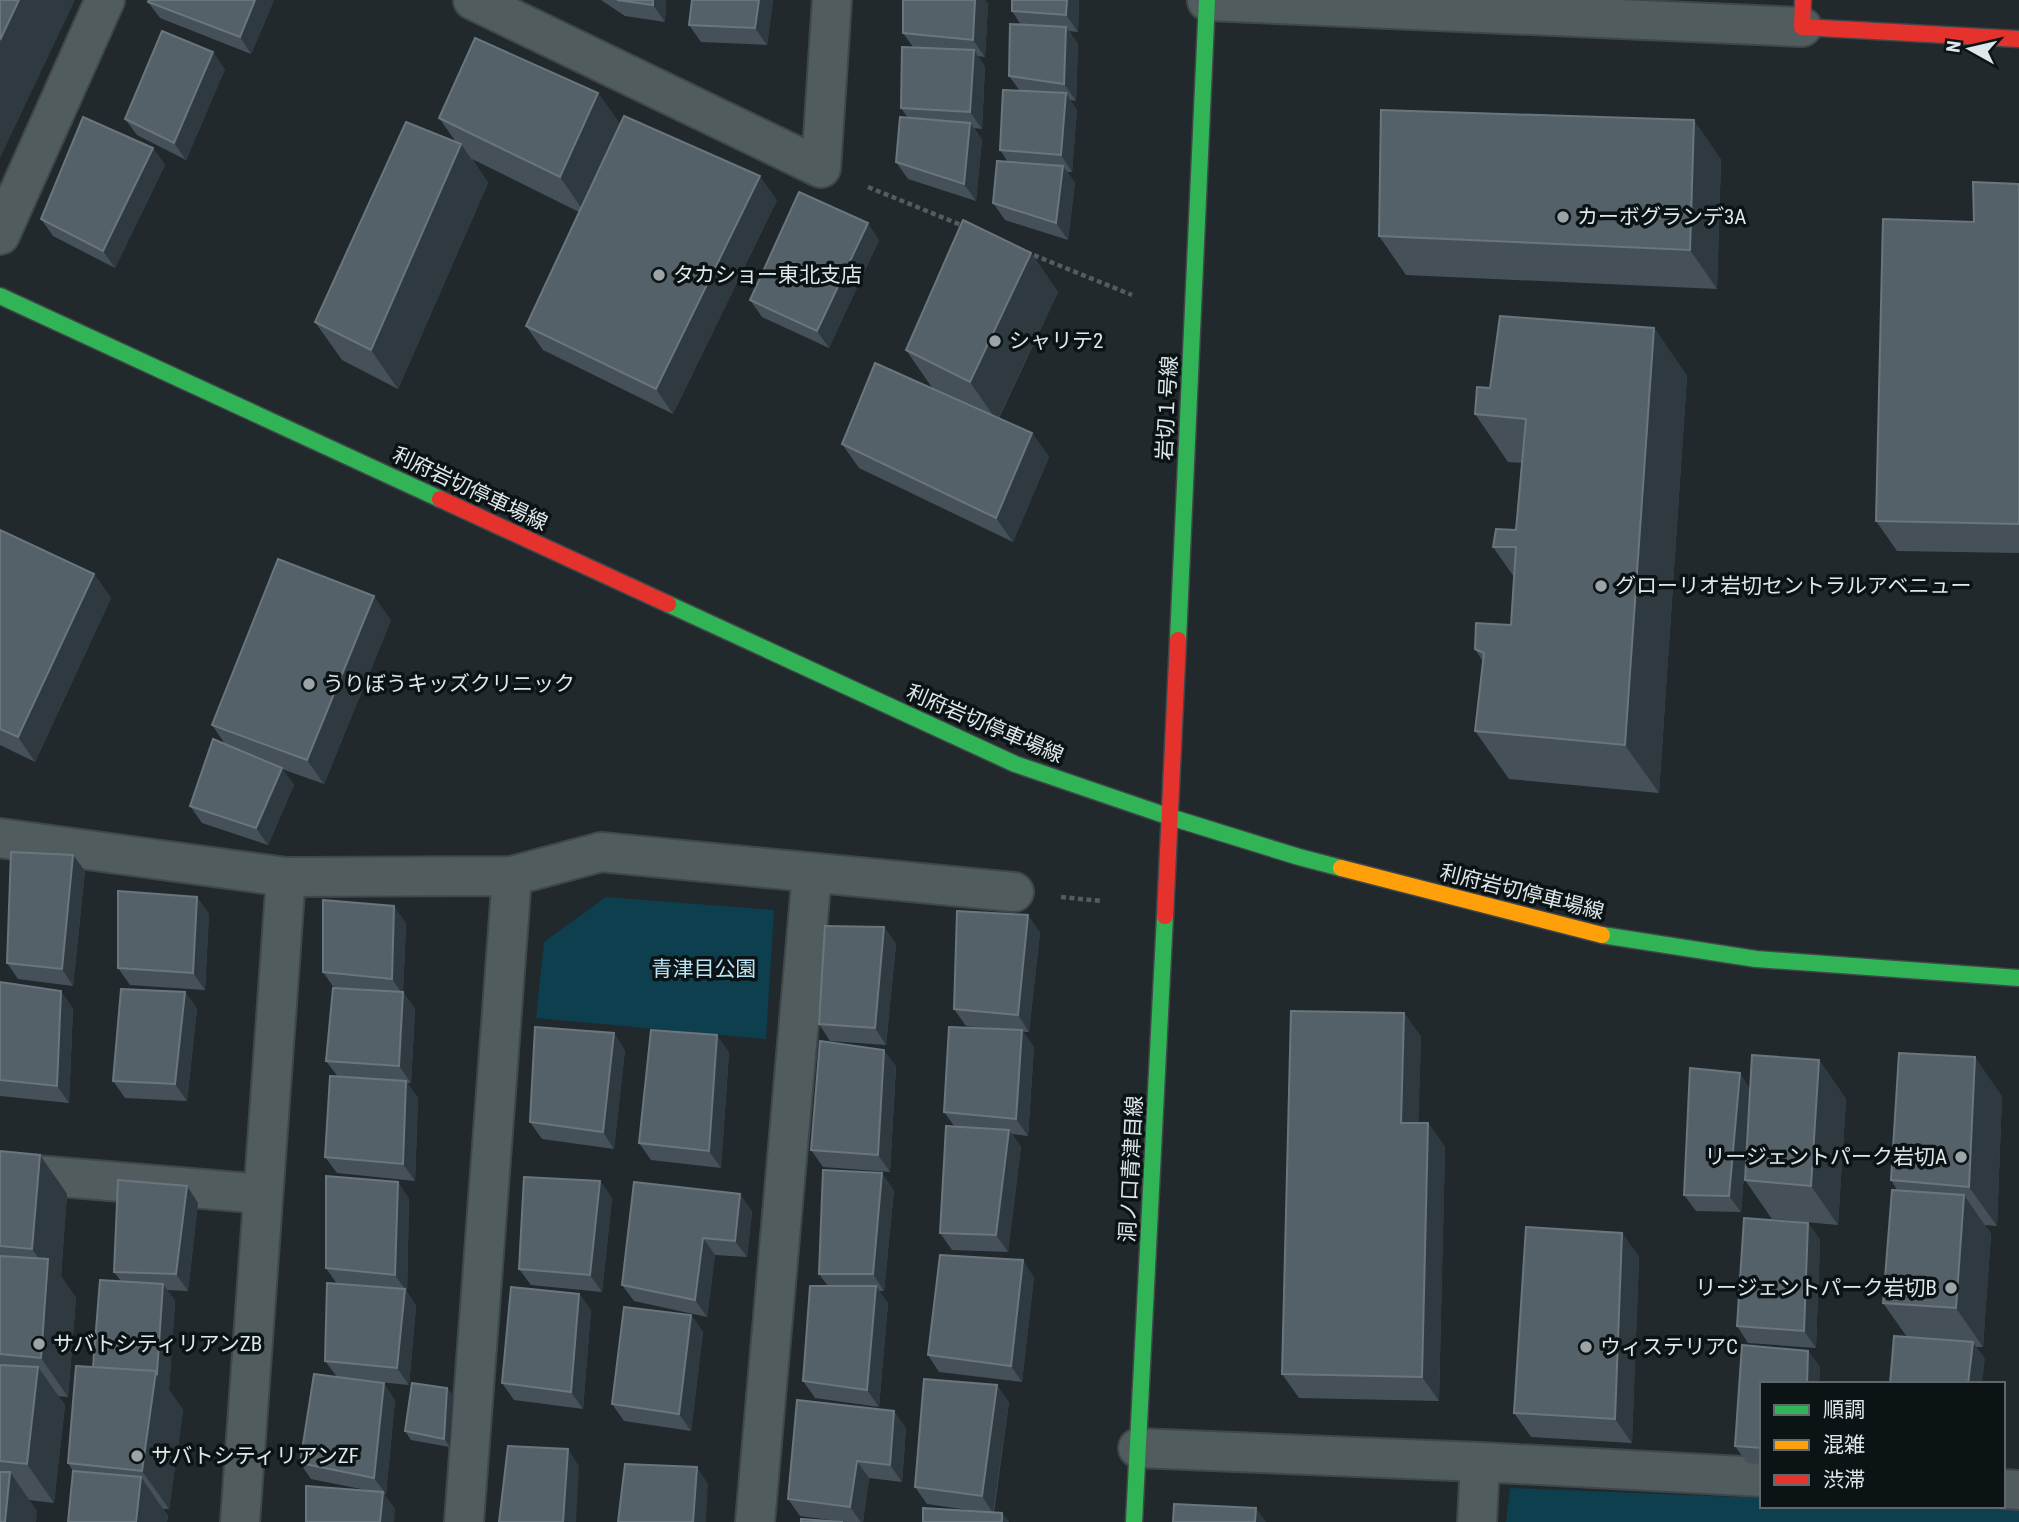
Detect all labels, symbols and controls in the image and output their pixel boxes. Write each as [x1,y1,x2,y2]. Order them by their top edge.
north arrow [1935,14,2005,84]
text: N [1941,39,1966,54]
place label: カーボグランデ3A [1577,205,1746,229]
marker: カーボグランデ3A [1555,209,1571,225]
place label: タカショー東北支店 [673,263,862,287]
marker: タカショー東北支店 [651,267,667,283]
place label: シャリテ2 [1009,329,1103,353]
marker: シャリテ2 [987,333,1003,349]
street label: 岩切１号線 [1152,355,1182,461]
street label: 利府岩切停車場線 [389,443,551,535]
place label: グローリオ岩切セントラルアベニュー [1615,574,1972,598]
marker: グローリオ岩切セントラルアベニュー [1593,578,1609,594]
place label: うりぼうキッズクリニック [323,672,575,696]
marker: うりぼうキッズクリニック [301,676,317,692]
street label: 利府岩切停車場線 [903,680,1067,768]
street label: 利府岩切停車場線 [1438,860,1606,924]
park label: 青津目公園 [652,957,757,981]
street label: 洞ノ口青津目線 [1115,1095,1147,1243]
place label: リージェントパーク岩切A [1704,1145,1947,1169]
marker: リージェントパーク岩切A [1953,1149,1969,1165]
place label: リージェントパーク岩切B [1695,1276,1937,1300]
marker: リージェントパーク岩切B [1943,1280,1959,1296]
place label: サバトシティリアンZB [53,1332,262,1356]
place label: ウィステリアC [1600,1335,1738,1359]
marker: サバトシティリアンZB [31,1336,47,1352]
marker: ウィステリアC [1578,1339,1594,1355]
legend [1760,1382,2005,1508]
text: 順調 [1823,1398,1865,1422]
text: 混雑 [1823,1433,1865,1457]
place label: サバトシティリアンZF [151,1444,359,1468]
marker: サバトシティリアンZF [129,1448,145,1464]
text: 渋滞 [1823,1468,1865,1492]

